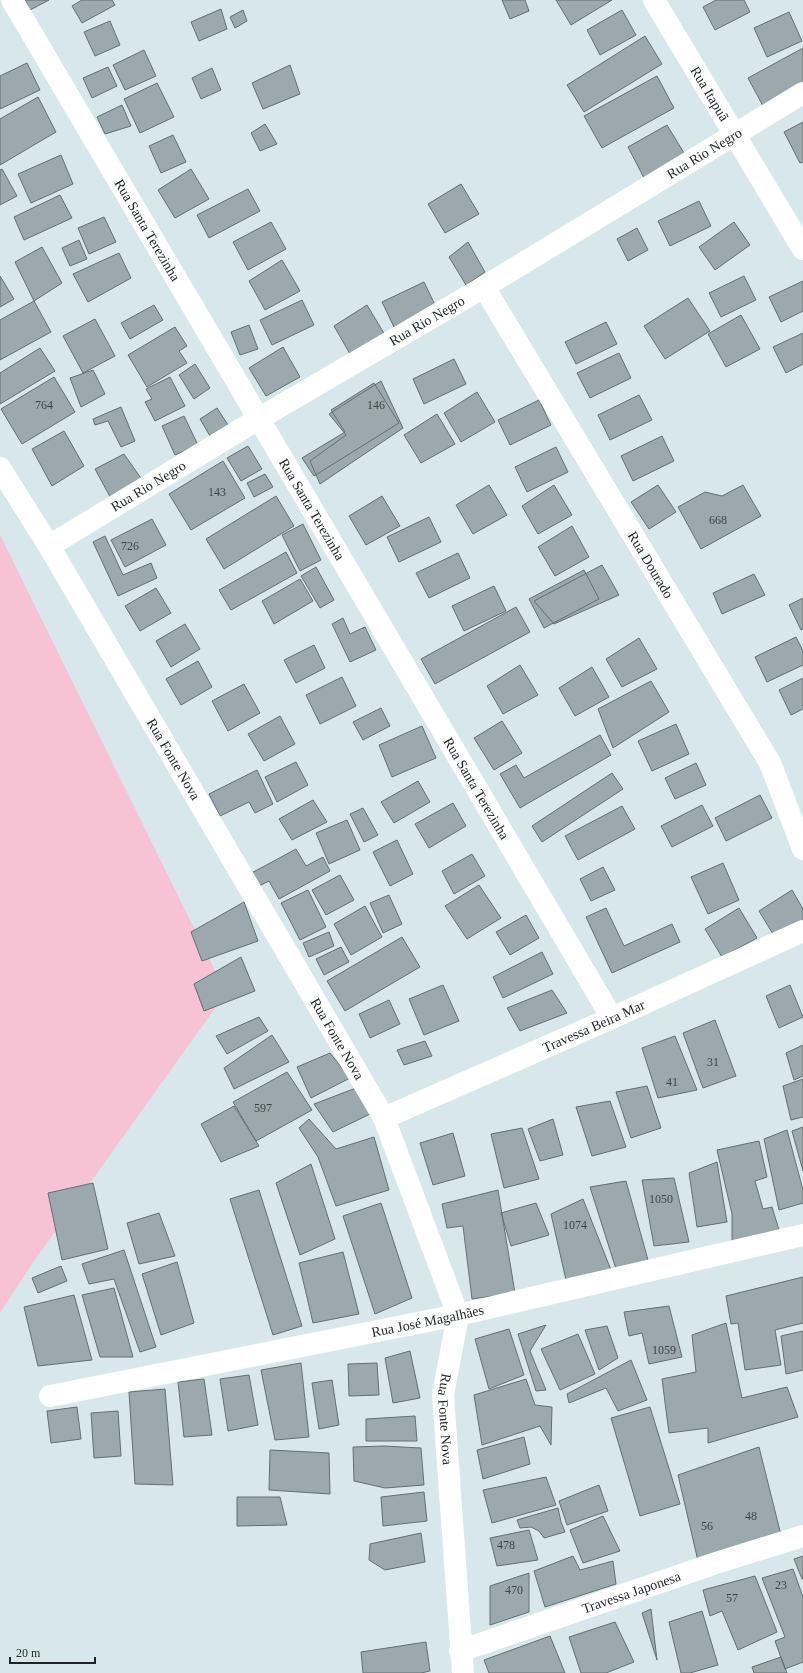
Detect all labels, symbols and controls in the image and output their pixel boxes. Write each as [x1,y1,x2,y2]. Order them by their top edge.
street label: Rua Itapuã [687,64,732,125]
street label: Rua Rio Negro [664,125,745,182]
street label: Rua Santa Terezinha [111,177,183,284]
street label: Rua Rio Negro [387,293,467,349]
house number: 764 [35,398,53,412]
house number: 146 [367,398,385,412]
street label: Rua Santa Terezinha [276,456,348,564]
street label: Rua Rio Negro [108,458,189,515]
house number: 143 [208,485,226,499]
house number: 668 [709,513,727,527]
street label: Rua Dourado [625,529,676,601]
house number: 726 [121,539,139,553]
street label: Rua Fonte Nova [144,716,203,803]
street label: Rua Santa Terezinha [440,735,512,843]
street label: Rua Fonte Nova [307,995,367,1083]
street label: Travessa Beira Mar [541,997,647,1055]
house number: 31 [707,1055,719,1069]
house number: 41 [666,1075,678,1089]
house number: 597 [254,1101,272,1115]
house number: 1050 [649,1192,673,1206]
house number: 1074 [563,1218,587,1232]
street label: Rua José Magalhães [370,1302,485,1340]
house number: 1059 [652,1343,676,1357]
street label: Rua Fonte Nova [435,1372,455,1466]
house number: 48 [745,1509,757,1523]
house number: 56 [701,1519,713,1533]
house number: 478 [497,1538,515,1552]
street label: Travessa Japonesa [580,1568,683,1617]
house number: 23 [775,1578,787,1592]
house number: 470 [505,1583,523,1597]
house number: 57 [726,1591,738,1605]
scale bar [10,1639,95,1665]
text: 20 m [16,1646,41,1660]

